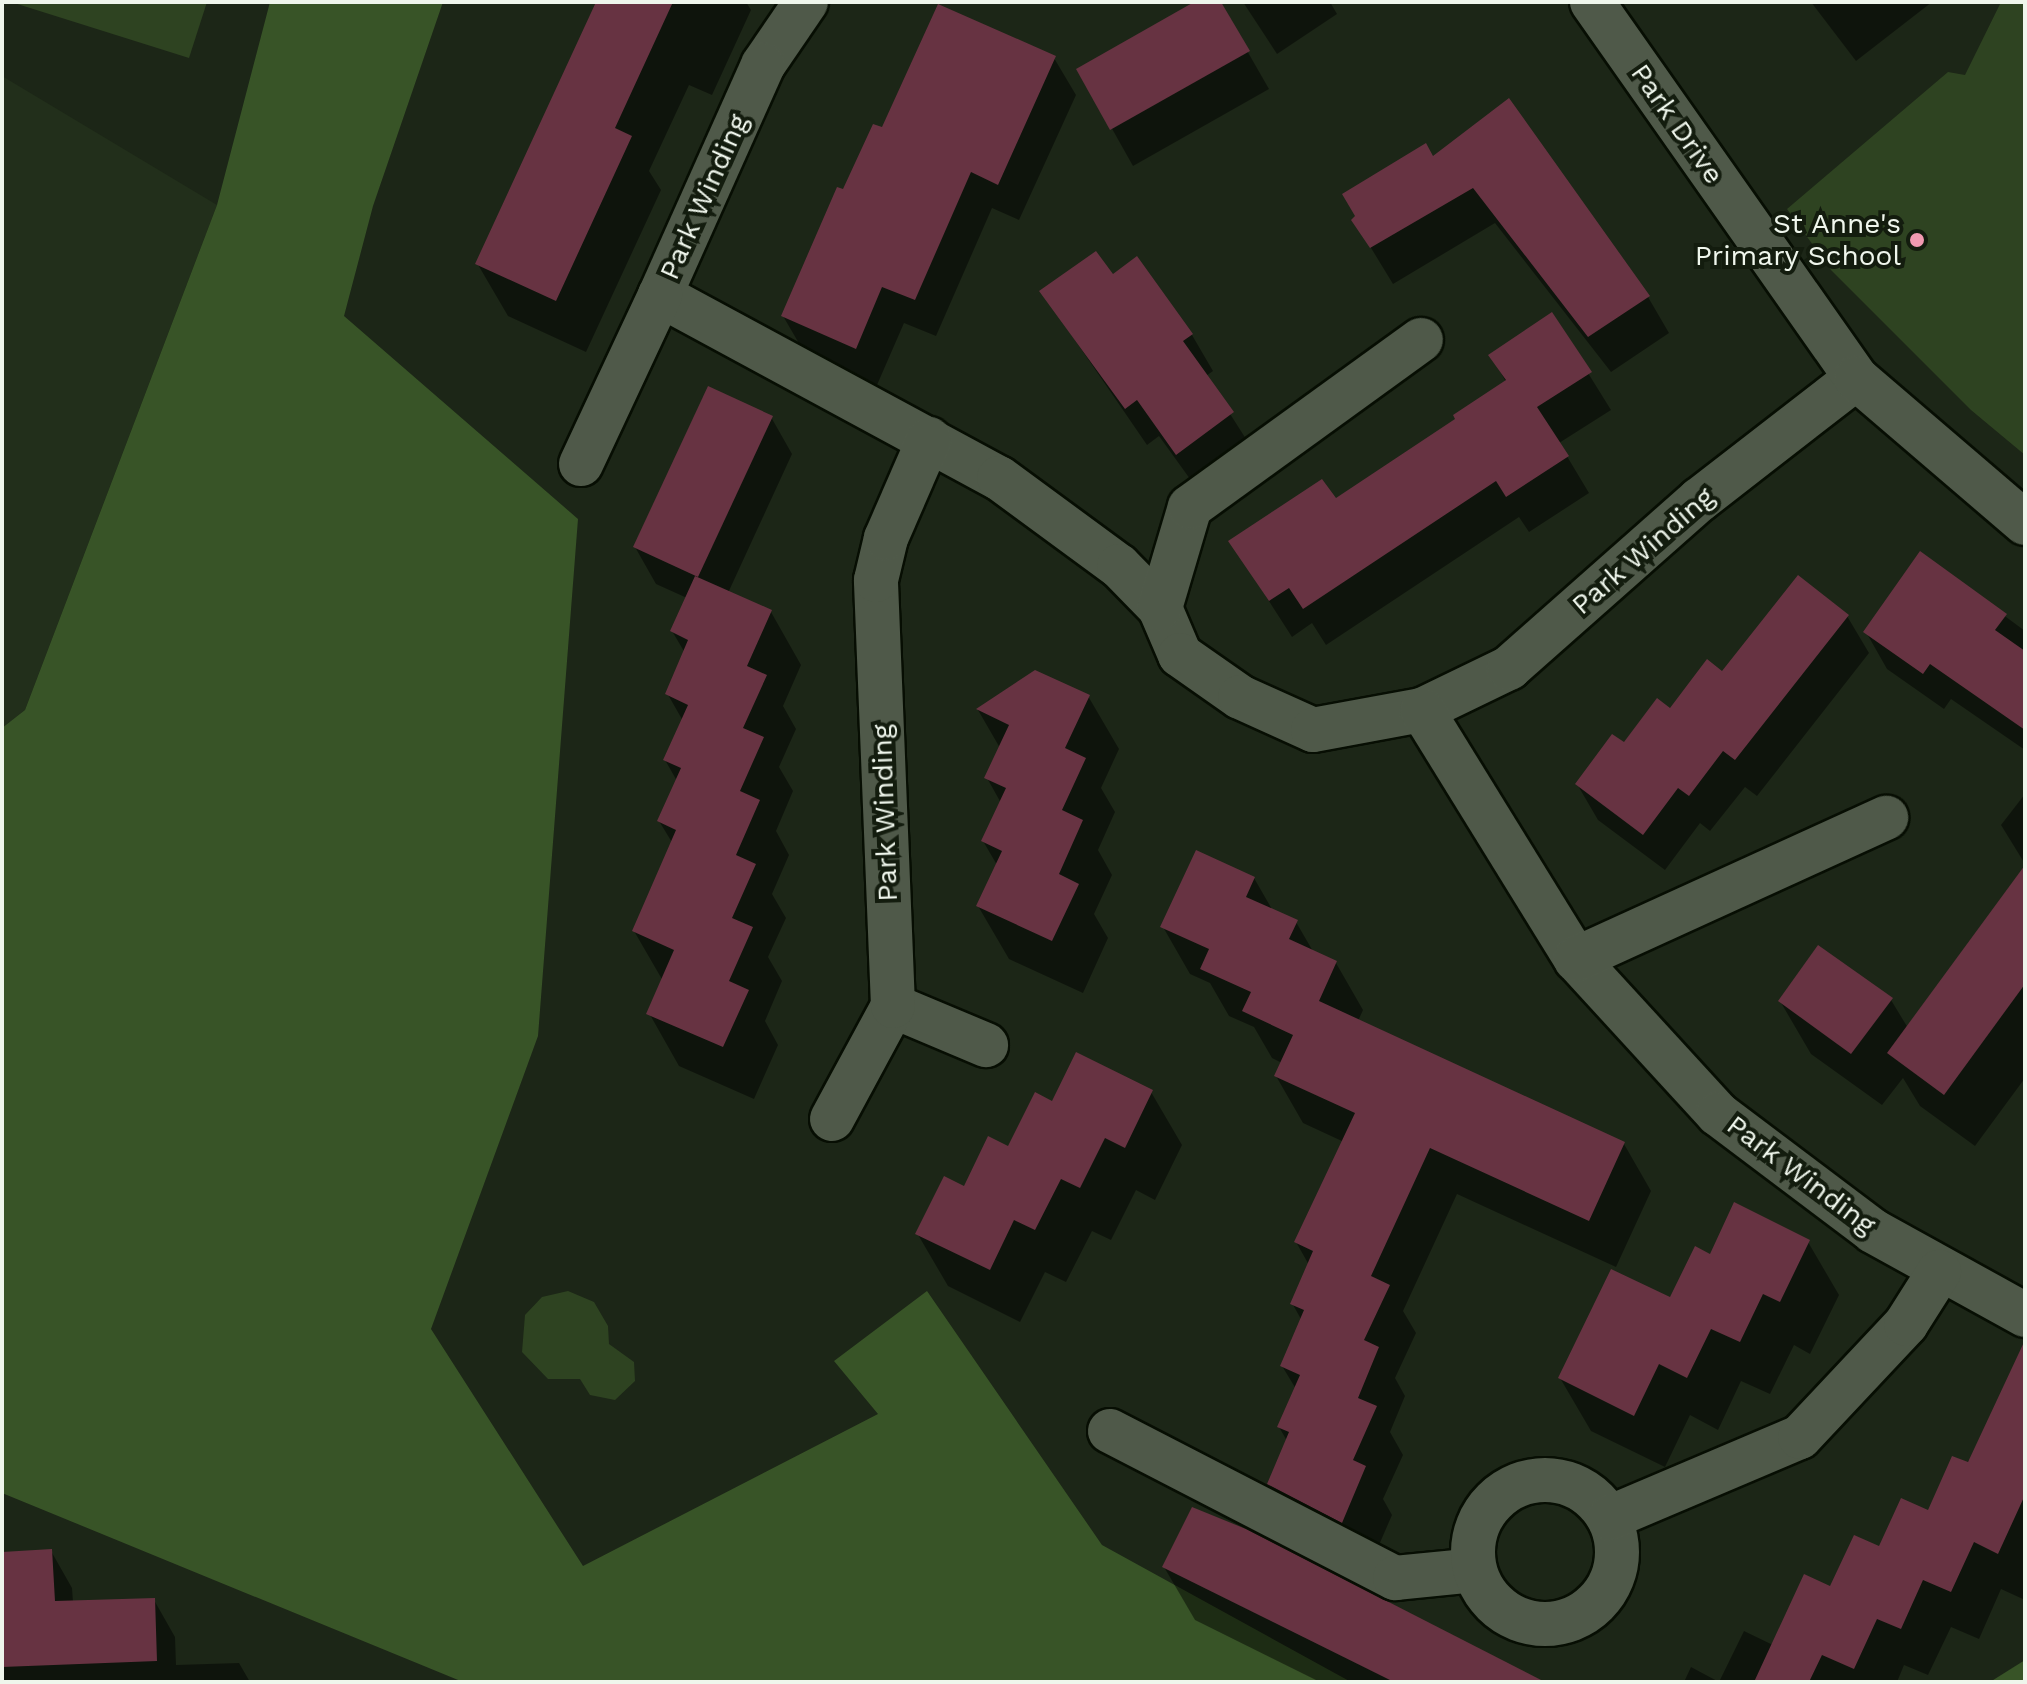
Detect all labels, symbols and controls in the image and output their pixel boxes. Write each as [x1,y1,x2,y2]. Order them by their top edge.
street label: Park Drive [1623,57,1731,191]
street label: Park Winding [652,109,756,285]
place label: St Anne's Primary School [1694,207,1901,273]
marker: St Anne's Primary School [1908,231,1926,249]
street label: Park Winding [1565,480,1721,622]
street label: Park Winding [865,723,905,903]
street label: Park Winding [1720,1108,1882,1242]

